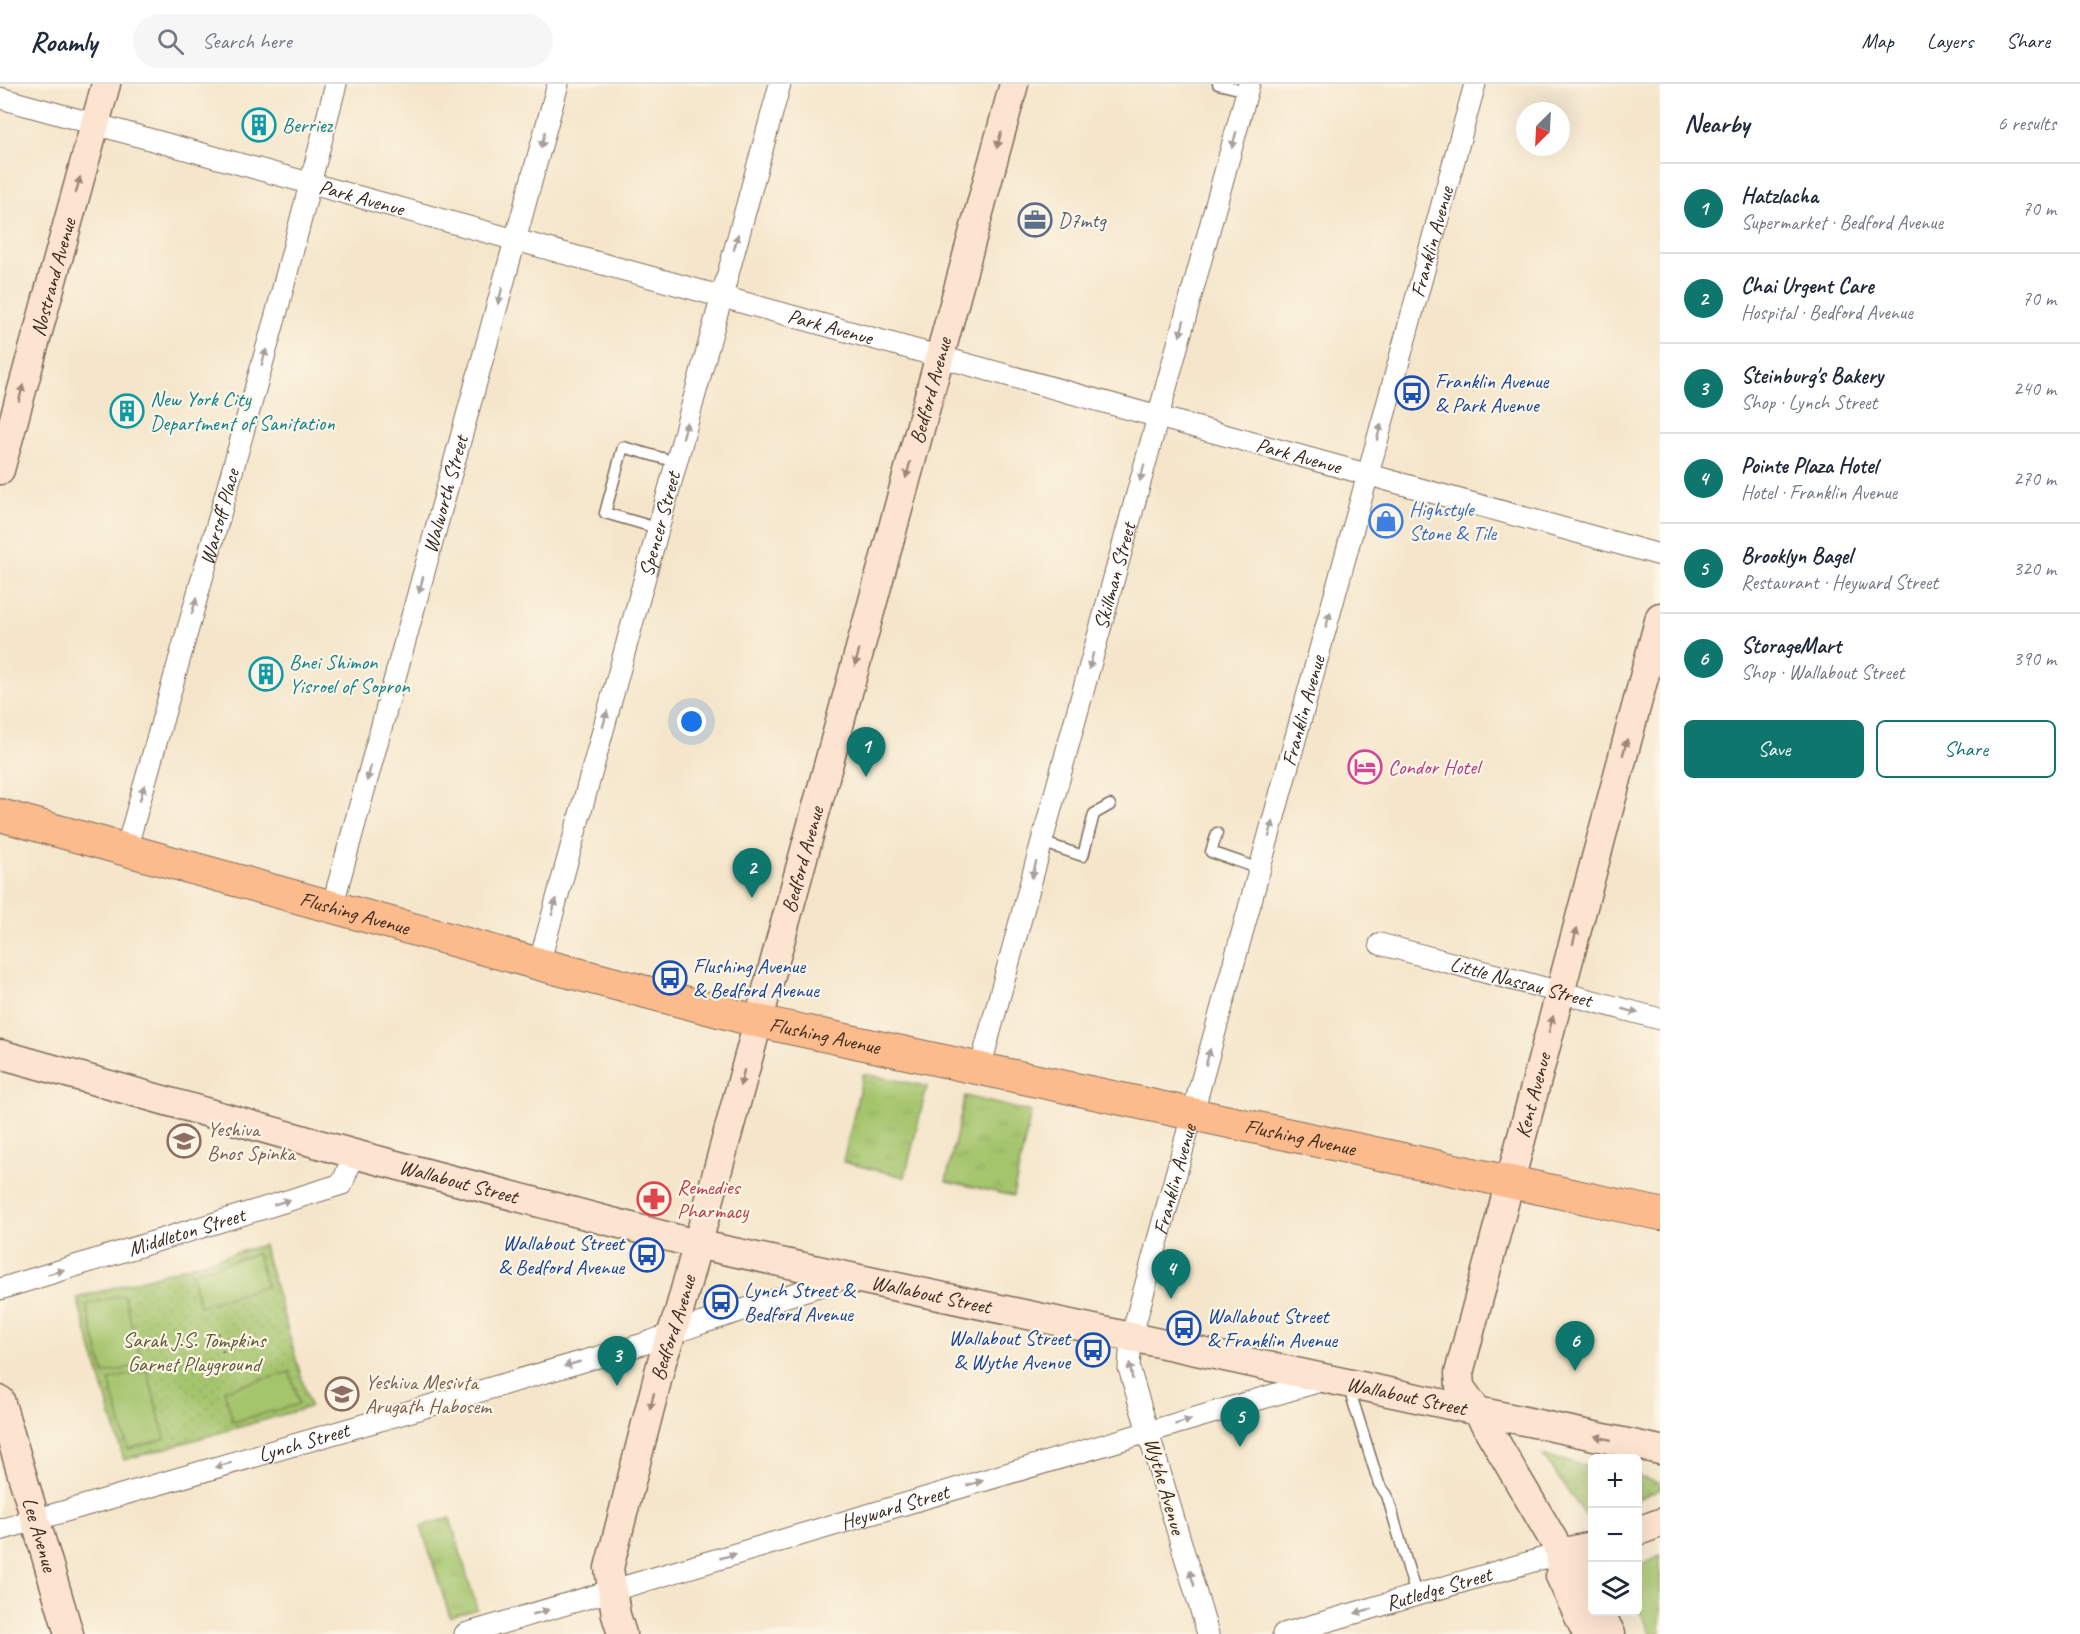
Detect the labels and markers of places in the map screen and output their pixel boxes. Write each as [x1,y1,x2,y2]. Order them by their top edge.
building icon: Berriez [241,107,277,143]
place label: Berriez [282,112,334,138]
office icon: D7mtg [1017,202,1053,238]
place label: D7mtg [1058,207,1107,233]
place label: Franklin Avenue & Park Avenue [1435,368,1549,418]
bus stop icon: Franklin Avenue & Park Avenue [1394,375,1430,411]
place label: New York City Department of Sanitation [150,386,335,436]
building icon: New York City Department of Sanitation [109,393,145,429]
place label: Highstyle Stone & Tile [1409,496,1497,546]
shop icon: Highstyle Stone & Tile [1368,503,1404,539]
place label: Bnei Shimon Yisroel of Sopron [289,649,410,699]
building icon: Bnei Shimon Yisroel of Sopron [248,656,284,692]
pin: 1 [846,728,886,777]
hotel icon: Condor Hotel [1347,749,1383,785]
place label: Condor Hotel [1388,754,1483,780]
pin: 2 [732,848,771,898]
place label: Flushing Avenue & Bedford Avenue [693,953,820,1003]
bus stop icon: Flushing Avenue & Bedford Avenue [652,960,688,996]
place label: Yeshiva Bnos Spinka [207,1116,297,1166]
school or university icon: Yeshiva Bnos Spinka [166,1123,202,1159]
place label: Remedies Pharmacy [677,1174,750,1224]
pharmacy icon: Remedies Pharmacy [636,1181,672,1217]
place label: Wallabout Street & Bedford Avenue [498,1230,626,1280]
bus stop icon: Wallabout Street & Bedford Avenue [629,1237,665,1273]
pin: 4 [1152,1250,1190,1299]
place label: Lynch Street & Bedford Avenue [744,1277,856,1327]
bus stop icon: Lynch Street & Bedford Avenue [703,1284,739,1320]
place label: Wallabout Street & Franklin Avenue [1207,1303,1338,1353]
bus stop icon: Wallabout Street & Franklin Avenue [1166,1310,1202,1346]
pin: 6 [1556,1322,1594,1371]
place label: Wallabout Street & Wythe Avenue [949,1325,1072,1375]
bus stop icon: Wallabout Street & Wythe Avenue [1075,1332,1111,1368]
pin: 3 [598,1336,636,1386]
place label: Yeshiva Mesivta Arugath Habosem [365,1369,493,1419]
school or university icon: Yeshiva Mesivta Arugath Habosem [324,1376,360,1412]
pin: 5 [1220,1398,1260,1447]

